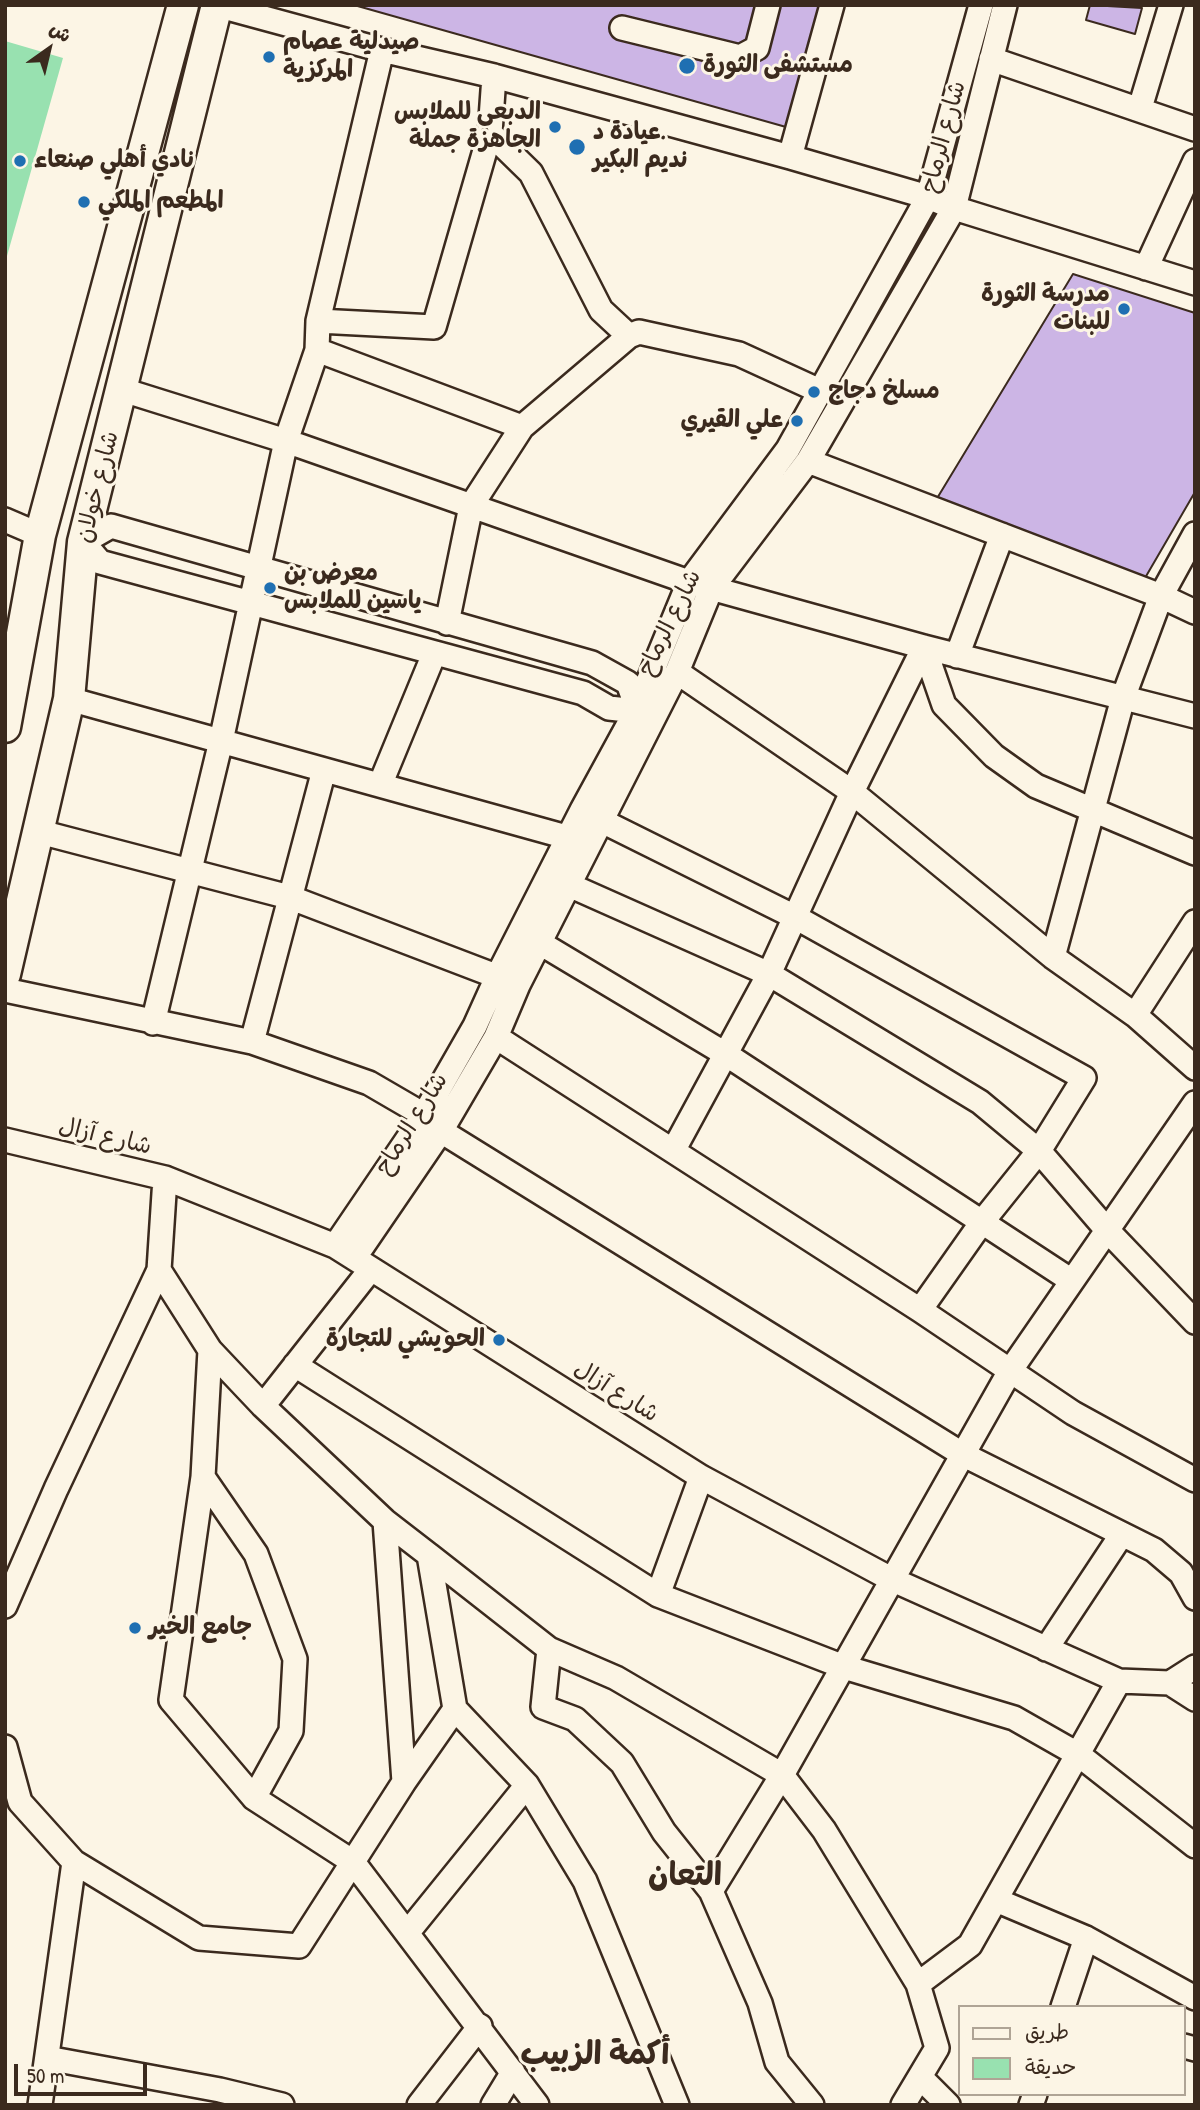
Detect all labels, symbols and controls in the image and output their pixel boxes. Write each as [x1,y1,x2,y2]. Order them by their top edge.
north arrow [14,14,84,84]
text: ش [45,15,77,48]
place label: صيدلية عصام المركزية [283,29,419,85]
marker: صيدلية عصام المركزية [261,49,277,65]
place label: مستشفى الثورة [703,52,853,80]
marker: مستشفى الثورة [677,56,697,76]
street label: شارع الرماح [915,78,973,196]
place label: الدبعي للملابس الجاهزة جملة [394,99,541,155]
marker: الدبعي للملابس الجاهزة جملة [547,119,563,135]
place label: عيادة د. نديم البكير [593,119,687,175]
marker: عيادة د. نديم البكير [567,137,587,157]
place label: نادي أهلي صنعاء [34,147,194,175]
marker: نادي أهلي صنعاء [12,153,28,169]
place label: المطعم الملكي [98,188,224,216]
marker: المطعم الملكي [76,194,92,210]
place label: مدرسة الثورة للبنات [981,281,1110,337]
marker: مدرسة الثورة للبنات [1116,301,1132,317]
place label: مسلخ دجاج [828,378,940,406]
marker: مسلخ دجاج [806,384,822,400]
place label: علي القيري [680,407,783,435]
marker: علي القيري [789,413,805,429]
street label: شارع خولان [70,428,126,546]
place label: معرض بن ياسين للملابس [284,560,422,616]
street label: شارع الرماح [632,565,708,681]
marker: معرض بن ياسين للملابس [262,580,278,596]
street label: شارع الرماح [369,1068,455,1180]
street label: شارع آزال [56,1112,154,1162]
place label: الحويشي للتجارة [326,1326,485,1354]
marker: الحويشي للتجارة [491,1332,507,1348]
street label: شارع آزال [568,1355,664,1429]
place label: جامع الخير [149,1614,252,1642]
marker: جامع الخير [127,1620,143,1636]
district label: التعان [648,1857,722,1895]
legend [958,2005,1186,2096]
text: طريق [1025,2017,1069,2046]
district label: أكمة الزبيب [521,2036,669,2074]
scale bar [18,2050,150,2094]
text: حديقة [1025,2052,1076,2081]
text: 50 m [27,2061,64,2090]

